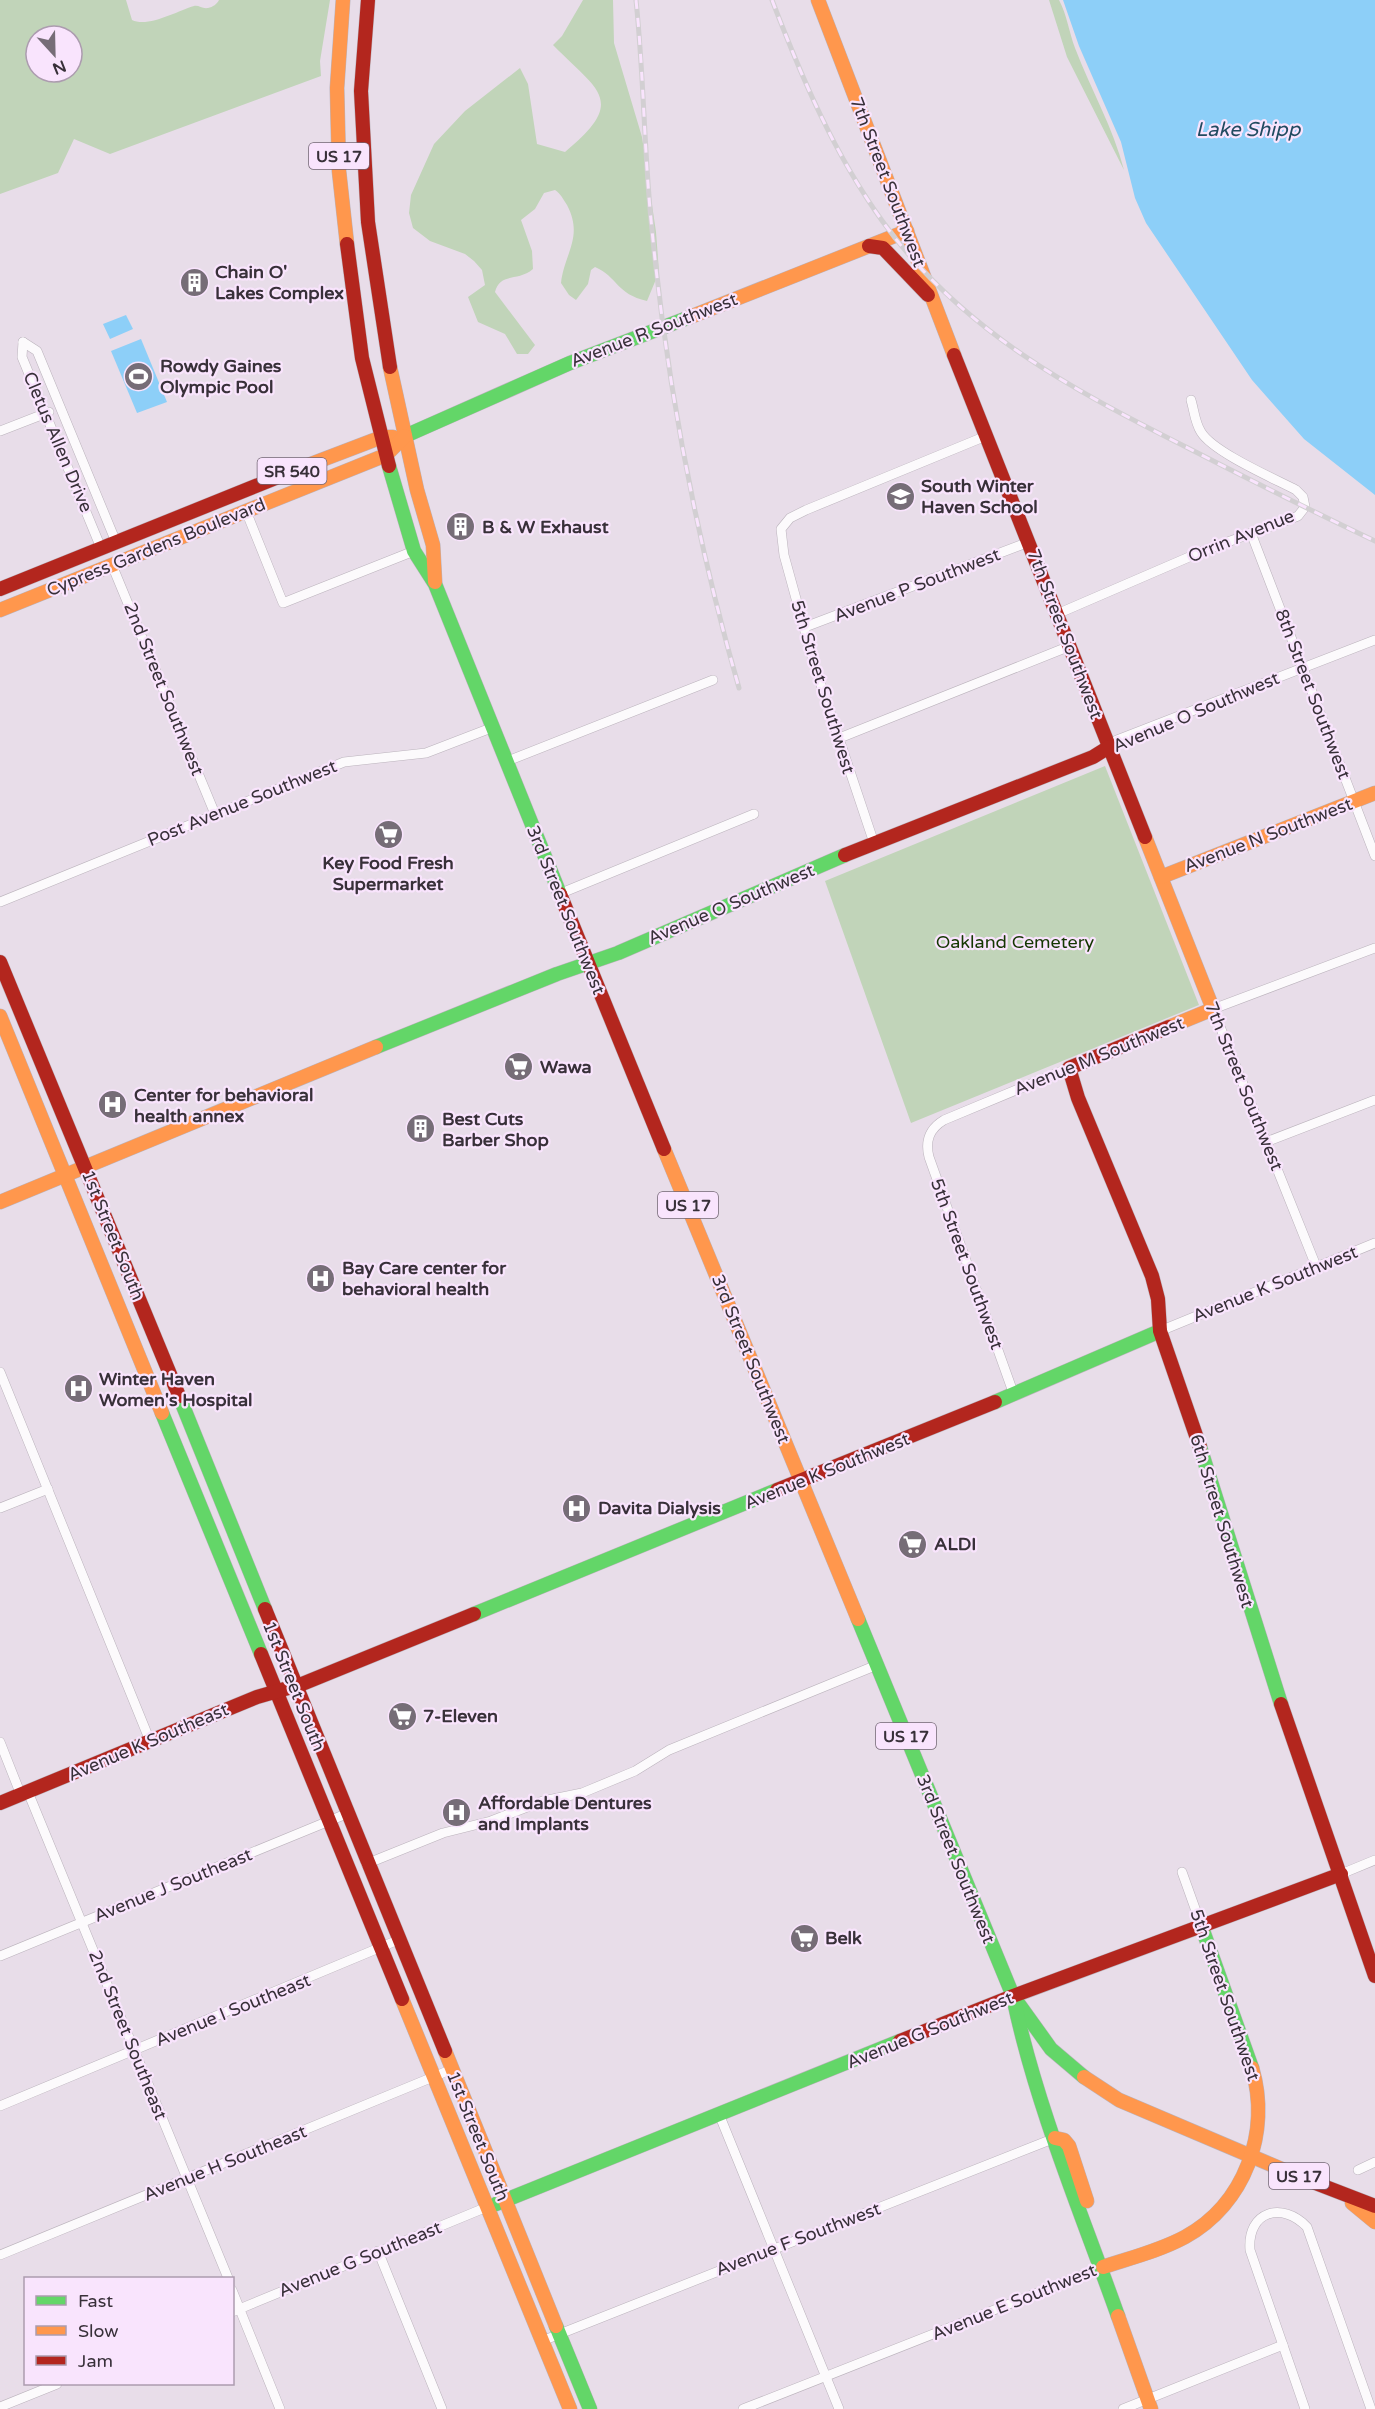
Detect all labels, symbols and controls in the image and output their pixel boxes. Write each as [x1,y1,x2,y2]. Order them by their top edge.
north arrow [24,24,84,84]
text: N [50,55,69,79]
street label: 7th Street Southwest [845,94,931,270]
water label: Lake Shipp [1196,118,1302,142]
road number: US 17 [309,143,369,169]
place label: Chain O' Lakes Complex [215,261,344,304]
building icon: Chain O' Lakes Complex [178,266,210,298]
street label: Avenue R Southwest [567,288,741,372]
place label: Rowdy Gaines Olympic Pool [160,355,282,398]
sports icon: Rowdy Gaines Olympic Pool [123,360,155,392]
street label: Cletus Allen Drive [18,368,98,516]
road number: SR 540 [258,458,326,484]
place label: South Winter Haven School [921,475,1038,518]
school or university icon: South Winter Haven School [884,480,916,512]
street label: Cypress Gardens Boulevard [43,493,269,601]
street label: Orrin Avenue [1185,505,1297,567]
building icon: B & W Exhaust [445,511,477,543]
place label: B & W Exhaust [482,516,609,538]
street label: Avenue P Southwest [831,543,1003,627]
street label: 7th Street Southwest [1022,546,1108,722]
street label: 5th Street Southwest [786,598,860,777]
street label: 2nd Street Southwest [119,599,209,779]
street label: 8th Street Southwest [1270,606,1356,782]
street label: Avenue O Southwest [1109,667,1283,757]
street label: Post Avenue Southwest [144,755,340,851]
street label: Avenue N Southwest [1181,793,1355,877]
supermarket icon: Key Food Fresh Supermarket [372,818,404,850]
street label: 3rd Street Southwest [522,822,610,998]
place label: Key Food Fresh Supermarket [322,852,454,895]
street label: Avenue O Southwest [644,859,818,949]
park label: Oakland Cemetery [936,931,1095,953]
street label: 7th Street Southwest [1200,998,1288,1174]
street label: Avenue M Southwest [1011,1012,1187,1100]
supermarket icon: Wawa [503,1051,535,1083]
place label: Wawa [540,1056,592,1078]
place label: Center for behavioral health annex [134,1084,313,1127]
hospital icon: Center for behavioral health annex [97,1089,129,1121]
place label: Best Cuts Barber Shop [442,1108,549,1151]
building icon: Best Cuts Barber Shop [405,1113,437,1145]
street label: 1st Street South [77,1167,149,1303]
street label: 5th Street Southwest [926,1175,1008,1353]
road number: US 17 [658,1192,718,1218]
street label: Avenue K Southwest [1189,1241,1361,1327]
place label: Bay Care center for behavioral health [342,1257,507,1300]
hospital icon: Bay Care center for behavioral health [305,1262,337,1294]
street label: 3rd Street Southwest [707,1271,795,1447]
place label: Winter Haven Women's Hospital [99,1368,253,1411]
hospital icon: Winter Haven Women's Hospital [62,1373,94,1405]
street label: Avenue K Southwest [741,1428,913,1514]
street label: 6th Street Southwest [1185,1432,1259,1611]
hospital icon: Davita Dialysis [561,1492,593,1524]
place label: Davita Dialysis [598,1497,721,1519]
supermarket icon: ALDI [897,1528,929,1560]
place label: ALDI [934,1533,976,1555]
street label: 1st Street South [258,1618,330,1754]
street label: Avenue K Southeast [64,1698,232,1786]
supermarket icon: 7-Eleven [386,1700,418,1732]
place label: 7-Eleven [423,1705,498,1727]
road number: US 17 [876,1723,936,1749]
street label: 3rd Street Southwest [912,1771,1000,1947]
place label: Affordable Dentures and Implants [478,1792,652,1835]
hospital icon: Affordable Dentures and Implants [441,1797,473,1829]
street label: Avenue J Southeast [91,1843,255,1927]
street label: 5th Street Southwest [1185,1906,1265,2084]
supermarket icon: Belk [788,1922,820,1954]
place label: Belk [825,1927,862,1949]
street label: 2nd Street Southeast [84,1947,172,2123]
street label: Avenue I Southeast [152,1969,314,2051]
street label: Avenue G Southwest [843,1986,1017,2074]
street label: 1st Street South [442,2068,514,2204]
street label: Avenue H Southeast [140,2120,310,2206]
road number: US 17 [1269,2163,1329,2189]
street label: Avenue F Southwest [712,2197,884,2281]
street label: Avenue G Southeast [275,2216,445,2302]
street label: Avenue E Southwest [928,2259,1100,2345]
legend [24,2277,234,2385]
text: Fast [78,2290,113,2312]
text: Slow [78,2320,119,2342]
text: Jam [78,2350,113,2372]

